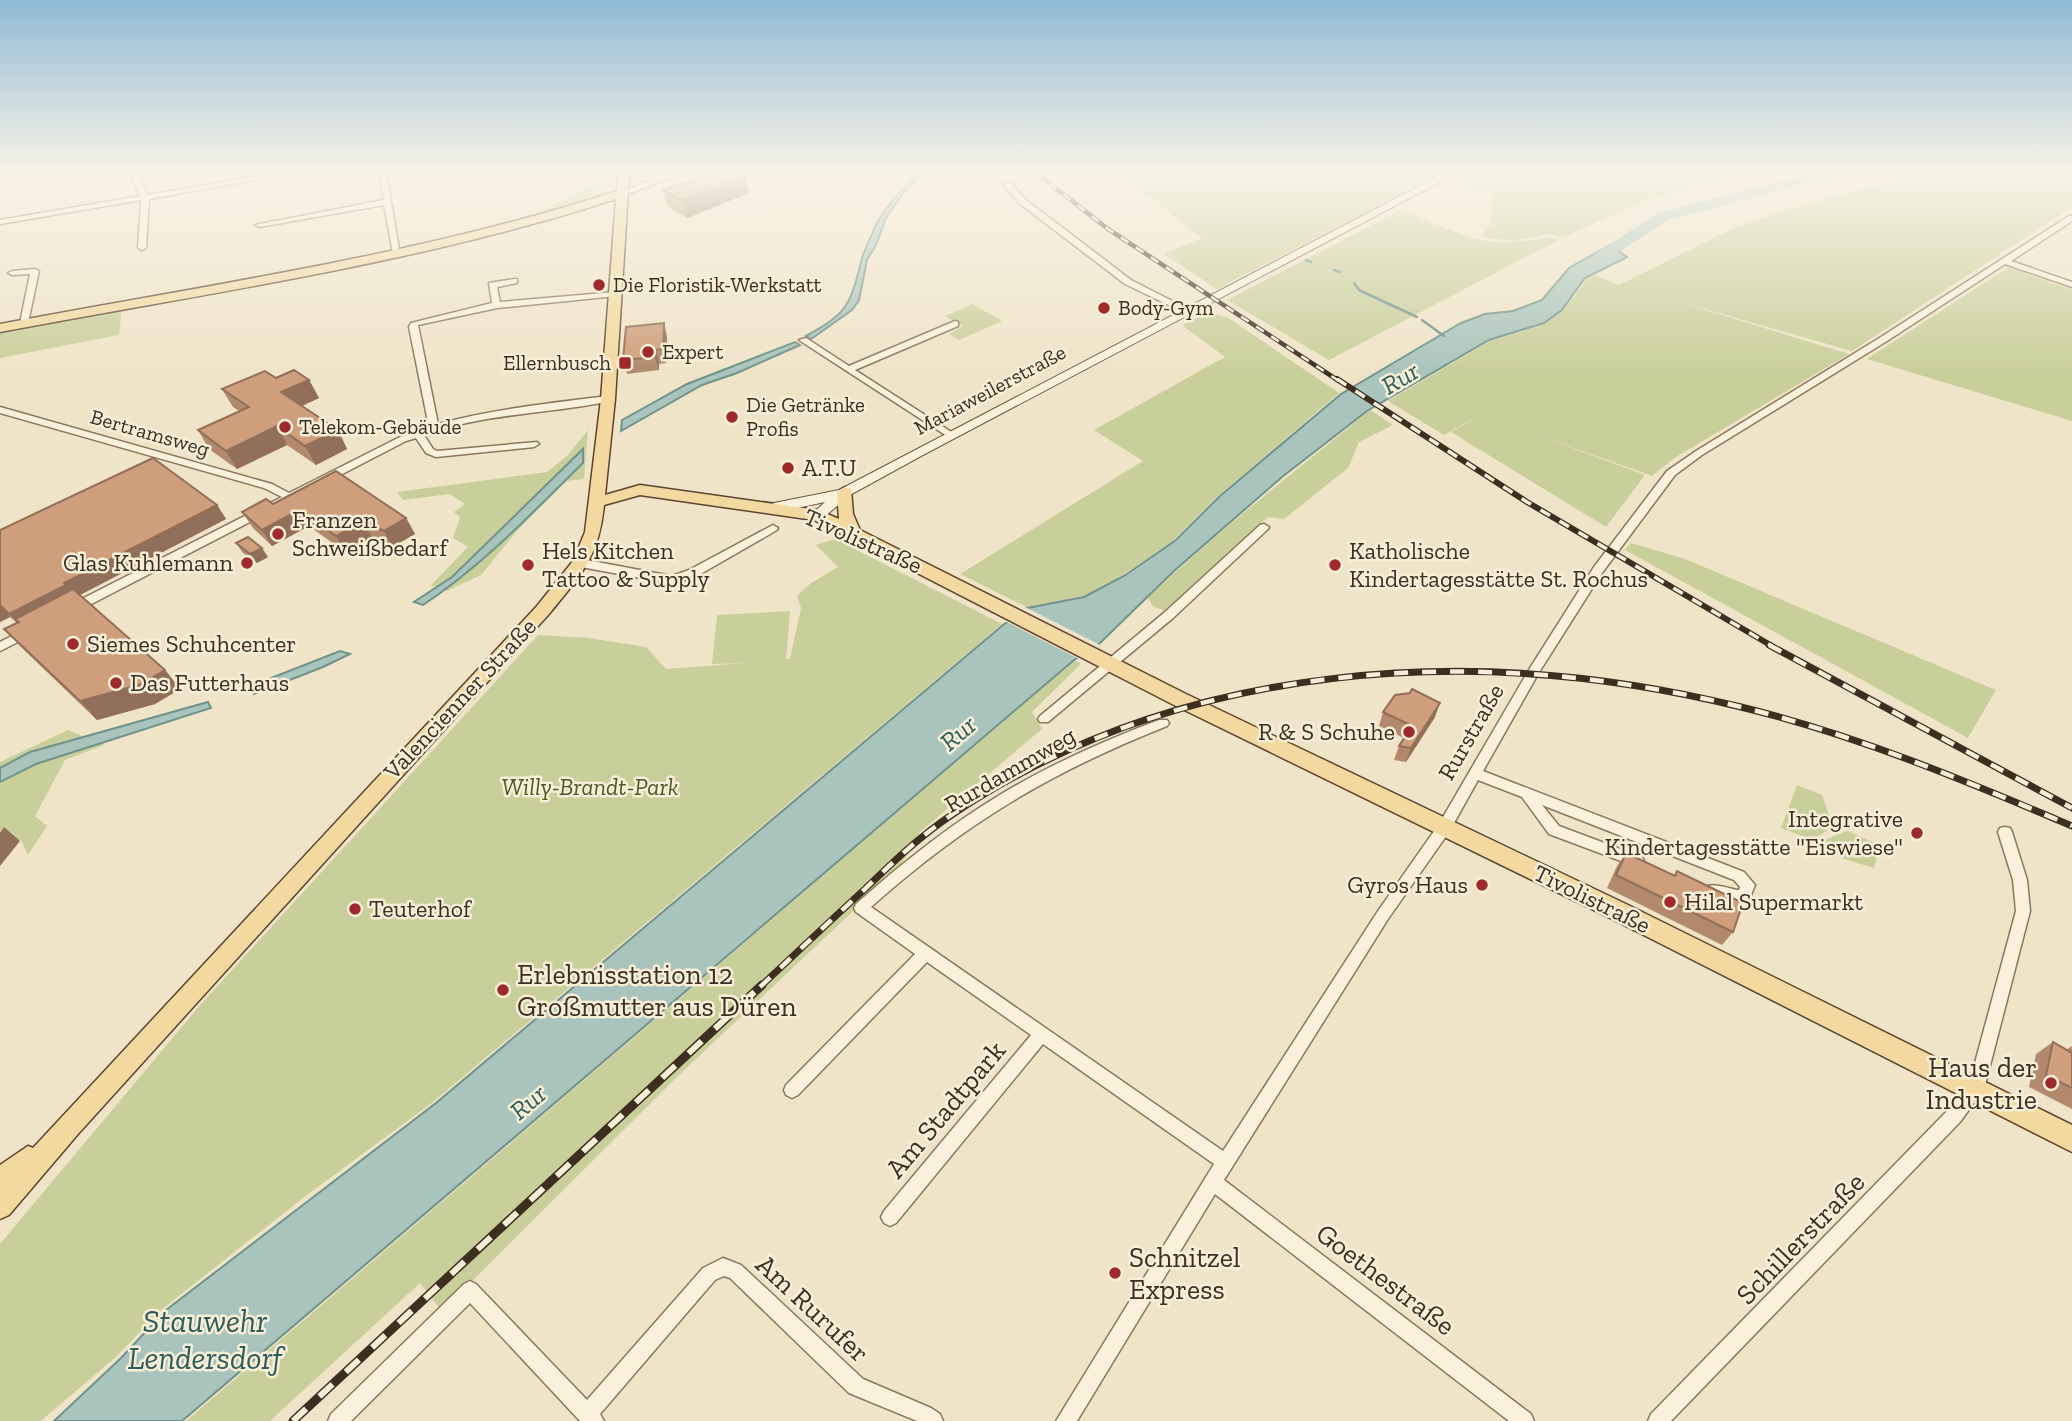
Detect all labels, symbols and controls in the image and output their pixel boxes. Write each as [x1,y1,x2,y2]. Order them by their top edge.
place label: Die Floristik-Werkstatt [613,272,821,297]
marker: Die Floristik-Werkstatt [591,277,607,293]
place label: Body-Gym [1118,295,1214,320]
marker: Body-Gym [1096,300,1112,316]
place label: Expert [662,339,723,364]
street label: Mariaweilerstraße [910,339,1070,440]
marker: Expert [640,344,656,360]
place label: Ellernbusch [503,350,611,375]
water label: Rur [1375,354,1425,402]
marker: Ellernbusch [617,355,633,371]
place label: Die Getränke Profis [746,392,865,441]
street label: Bertramsweg [88,404,213,462]
marker: Die Getränke Profis [724,409,740,425]
place label: Telekom-Gebäude [299,414,462,439]
marker: Telekom-Gebäude [277,419,293,435]
place label: A.T.U [802,453,857,482]
marker: A.T.U [780,460,796,476]
street label: Tivolistraße [800,502,927,580]
place label: Franzen Schweißbedarf [292,505,450,562]
marker: Franzen Schweißbedarf [270,526,286,542]
place label: Hels Kitchen Tattoo & Supply [542,536,710,593]
place label: Katholische Kindertagesstätte St. Rochus [1349,536,1648,593]
place label: Glas Kuhlemann [63,548,233,577]
marker: Glas Kuhlemann [239,555,255,571]
marker: Hels Kitchen Tattoo & Supply [520,557,536,573]
marker: Katholische Kindertagesstätte St. Rochus [1327,557,1343,573]
street label: Valencienner Straße [377,612,542,786]
place label: Siemes Schuhcenter [87,629,296,658]
marker: Siemes Schuhcenter [65,636,81,652]
place label: Das Futterhaus [130,668,289,697]
marker: Das Futterhaus [108,675,124,691]
street label: Rurstraße [1431,678,1510,785]
water label: Rur [933,708,983,758]
place label: R & S Schuhe [1258,717,1395,746]
street label: Rurdammweg [939,720,1080,819]
marker: R & S Schuhe [1401,724,1417,740]
park label: Willy-Brandt-Park [502,772,679,801]
place label: Integrative Kindertagesstätte "Eiswiese" [1605,804,1903,861]
marker: Integrative Kindertagesstätte "Eiswiese" [1909,825,1925,841]
street label: Tivolistraße [1529,858,1655,939]
place label: Gyros Haus [1347,870,1468,899]
marker: Gyros Haus [1474,877,1490,893]
place label: Hilal Supermarkt [1684,887,1863,916]
place label: Teuterhof [369,894,473,923]
marker: Hilal Supermarkt [1662,894,1678,910]
marker: Teuterhof [347,901,363,917]
place label: Erlebnisstation 12 Großmutter aus Düren [517,958,797,1023]
marker: Erlebnisstation 12 Großmutter aus Düren [495,982,511,998]
street label: Am Stadtpark [879,1034,1012,1184]
place label: Haus der Industrie [1925,1051,2037,1116]
marker: Haus der Industrie [2043,1075,2059,1091]
water label: Rur [503,1077,553,1127]
street label: Schillerstraße [1729,1166,1871,1311]
street label: Goethestraße [1310,1216,1462,1342]
place label: Schnitzel Express [1129,1241,1240,1306]
street label: Am Rurufer [749,1248,876,1369]
marker: Schnitzel Express [1107,1265,1123,1281]
water label: Stauwehr Lendersdorf [128,1302,286,1377]

